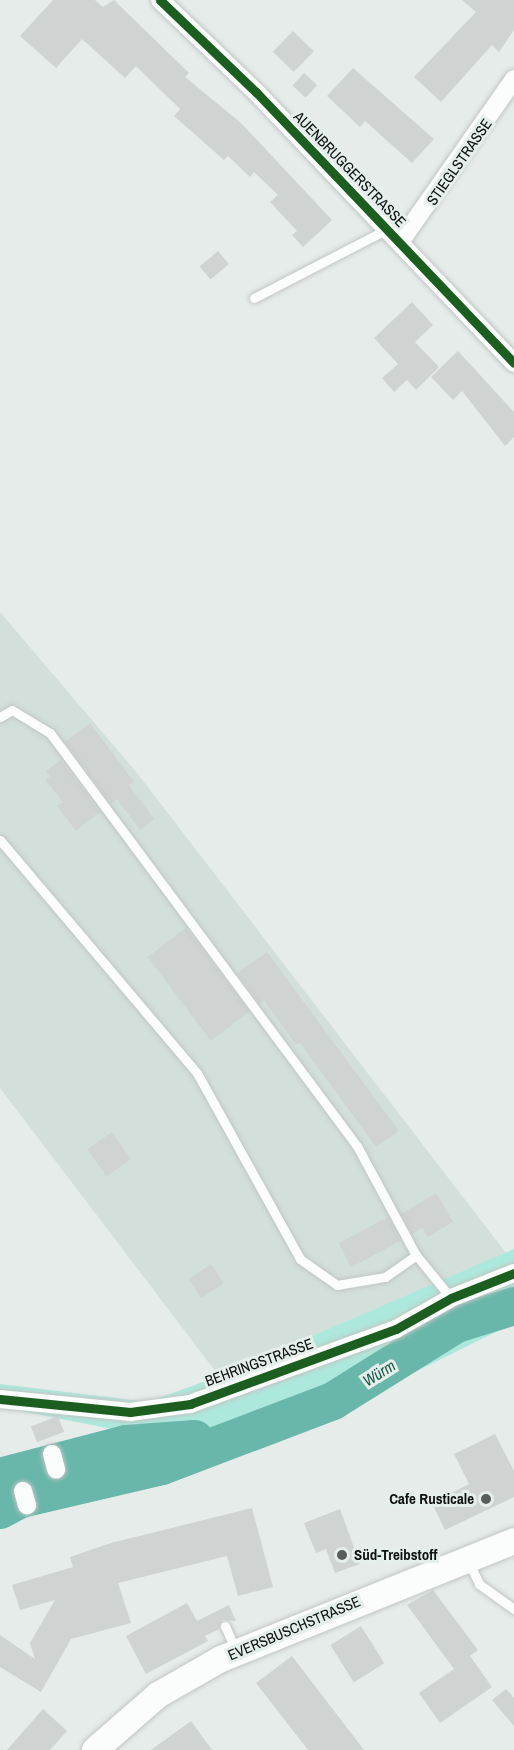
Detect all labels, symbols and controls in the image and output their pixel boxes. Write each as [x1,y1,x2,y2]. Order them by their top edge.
street label: AUENBRUGGERSTRASSE [290,107,410,231]
street label: STIEGLSTRASSE [423,115,495,209]
street label: BEHRINGSTRASSE [203,1334,315,1390]
water label: Würm [359,1356,399,1390]
place label: Cafe Rusticale [389,1490,474,1508]
marker: Cafe Rusticale [479,1492,493,1506]
place label: Süd-Treibstoff [354,1546,437,1564]
marker: Süd-Treibstoff [335,1548,349,1562]
street label: EVERSBUSCHSTRASSE [225,1592,363,1664]

